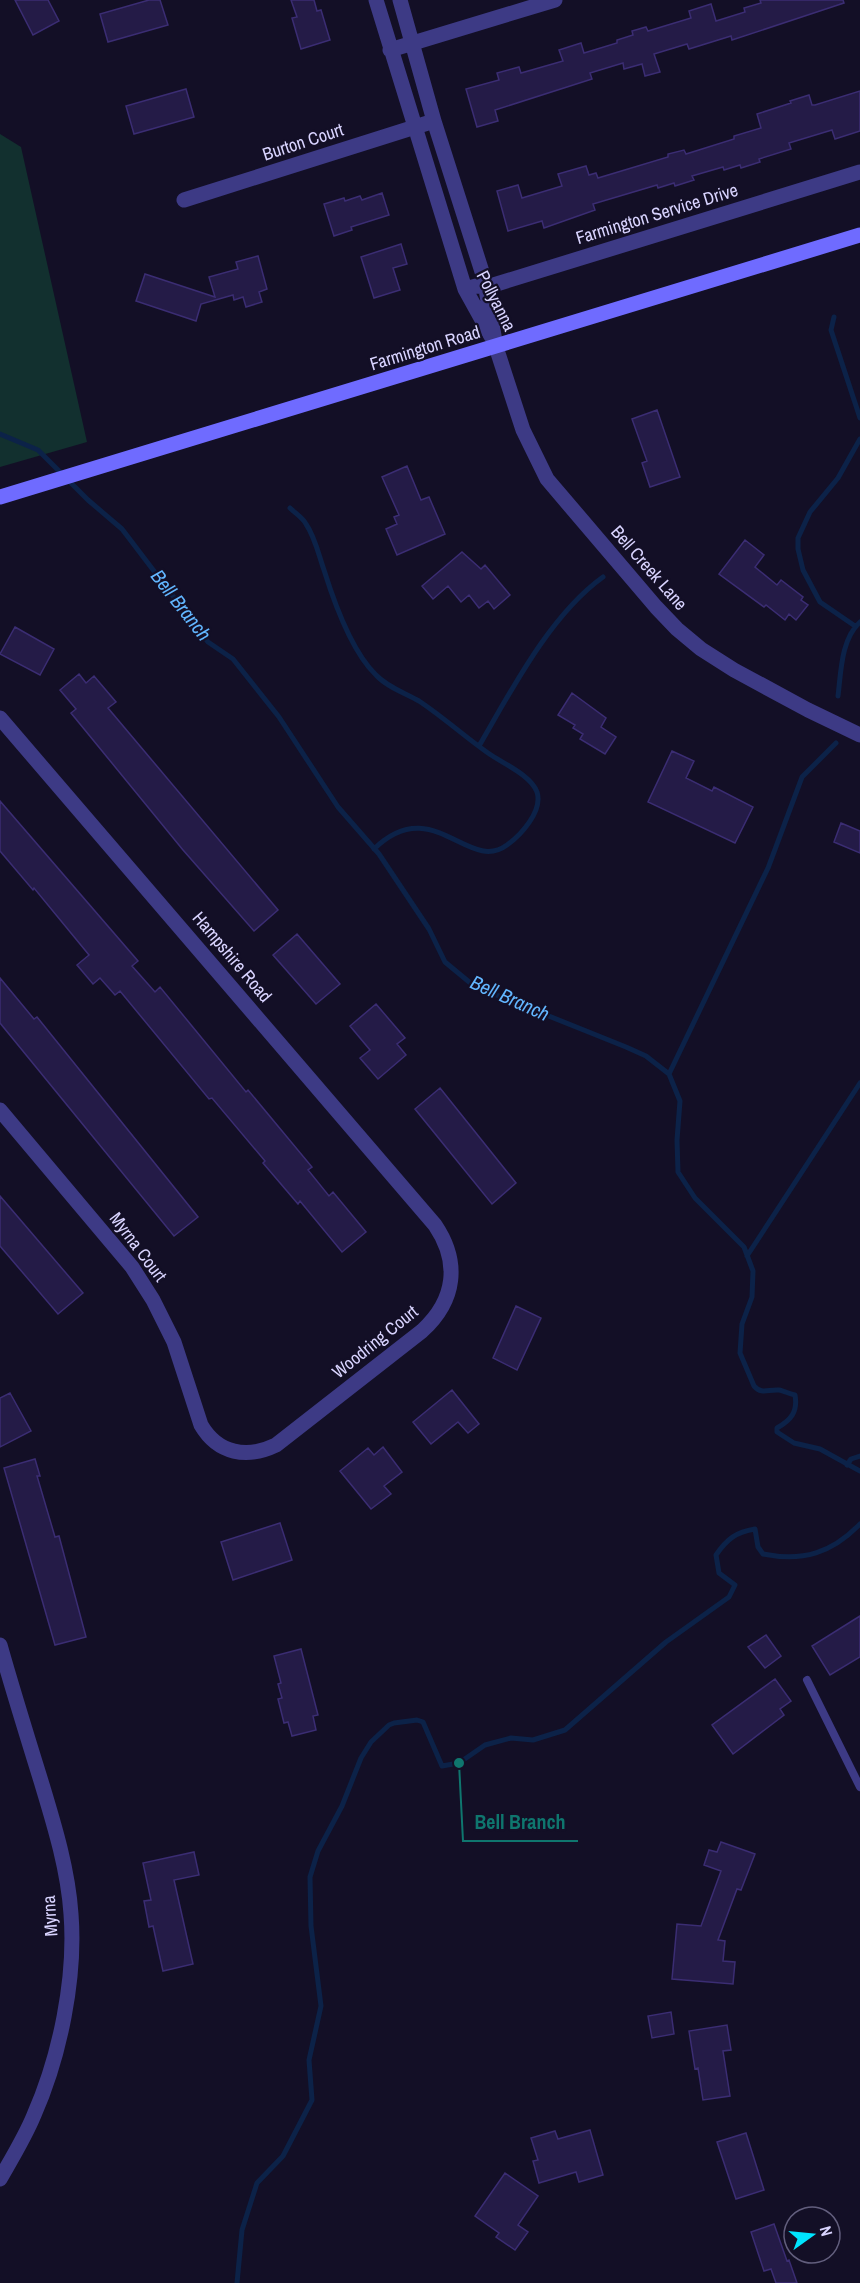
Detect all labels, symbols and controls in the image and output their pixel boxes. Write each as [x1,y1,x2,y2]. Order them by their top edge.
street label: Burton Court [259,117,347,166]
street label: Farmington Service Drive [573,177,741,250]
street label: Pollyanna [471,266,522,335]
street label: Farmington Road [367,319,483,376]
street label: Bell Creek Lane [605,520,693,616]
water label: Bell Branch [145,563,218,646]
street label: Hampshire Road [187,906,278,1007]
water label: Bell Branch [466,968,554,1027]
street label: Myrna Court [104,1207,173,1287]
street label: Woodring Court [326,1299,423,1384]
callout: Bell Branch [463,1803,578,1841]
text: Bell Branch [474,1808,566,1835]
street label: Myrna [36,1895,63,1937]
north arrow [782,2205,842,2265]
text: N [815,2224,838,2239]

